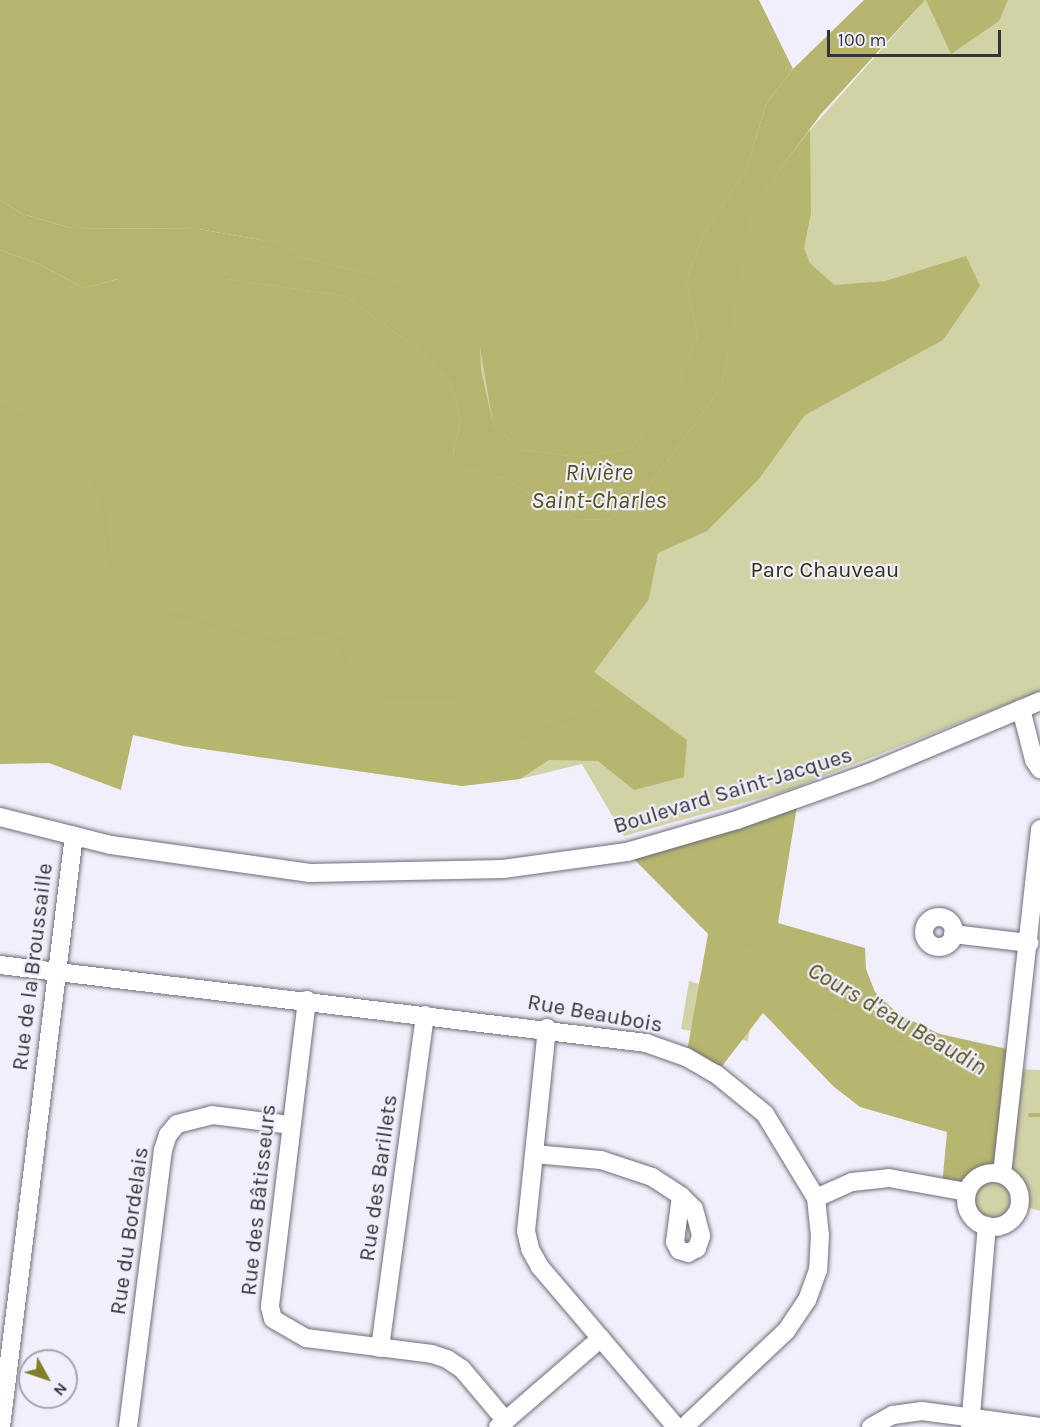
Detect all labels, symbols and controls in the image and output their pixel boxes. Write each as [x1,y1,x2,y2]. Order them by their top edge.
scale bar [830,18,1004,56]
text: 100 m [838,29,886,51]
water label: Rivière Saint-Charles [531,459,667,515]
park label: Parc Chauveau [751,558,899,584]
street label: Boulevard Saint-Jacques [610,742,856,840]
street label: Rue de la Broussaille [7,862,59,1072]
water label: Cours d'eau Beaudin [802,956,992,1082]
street label: Rue Beaubois [525,989,665,1039]
street label: Rue des Barillets [354,1093,404,1263]
street label: Rue des Bâtisseurs [236,1103,282,1297]
street label: Rue du Bordelais [105,1145,155,1317]
north arrow [18,1349,78,1409]
text: N [50,1379,72,1400]

